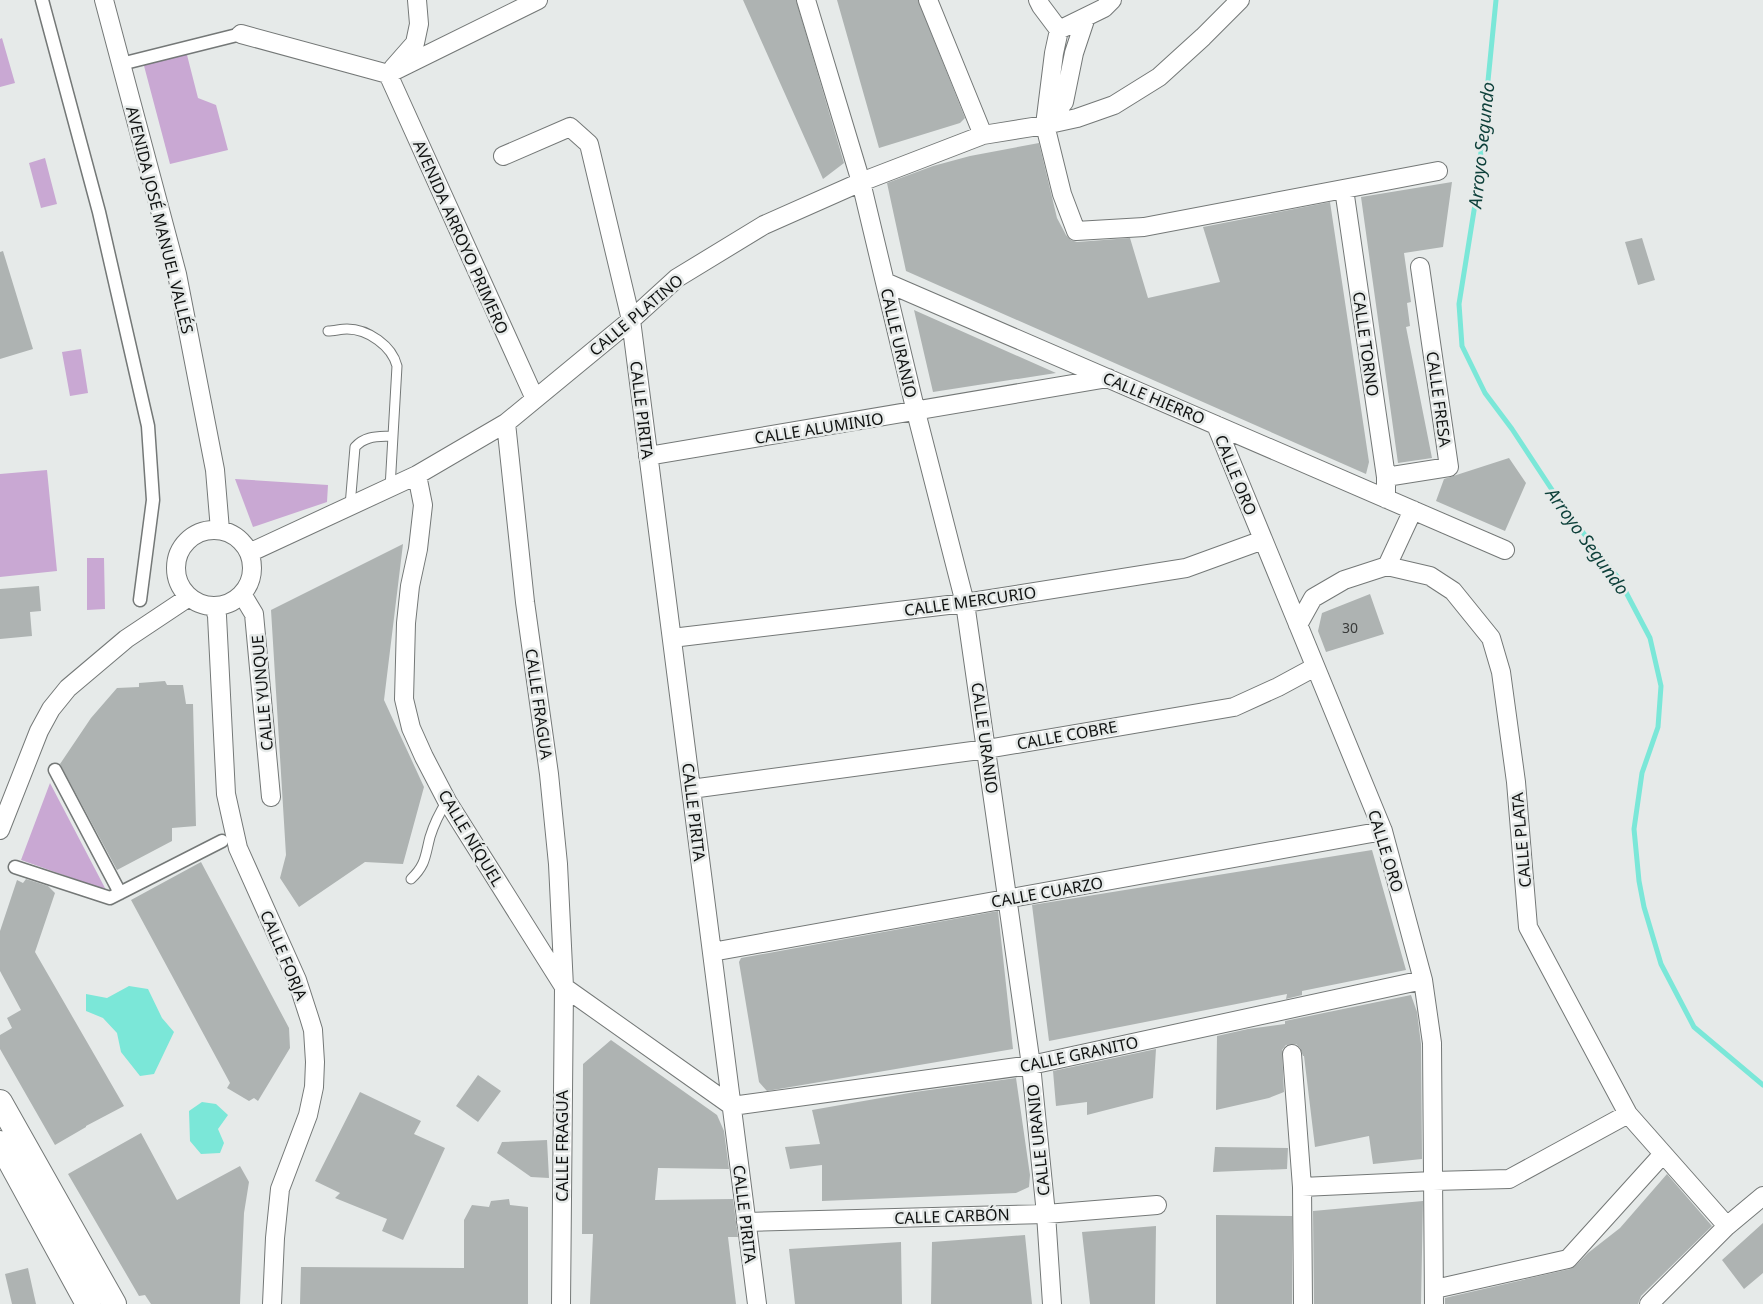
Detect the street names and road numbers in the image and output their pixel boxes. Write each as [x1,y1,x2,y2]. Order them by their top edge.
street label: AVENIDA JOSÉ MANUEL VALLÉS [121,104,199,336]
street label: AVENIDA ARROYO PRIMERO [408,137,514,337]
street label: CALLE PLATINO [584,269,688,361]
street label: CALLE URANIO [876,286,922,400]
street label: CALLE TORNO [1348,290,1384,398]
street label: CALLE FRESA [1421,350,1457,449]
street label: CALLE PIRITA [625,360,659,461]
street label: CALLE HIERRO [1100,367,1208,429]
street label: CALLE ALUMINIO [753,407,885,449]
street label: CALLE ORO [1210,431,1262,519]
street label: CALLE MERCURIO [903,581,1037,621]
street label: CALLE YUNQUE [246,634,278,752]
street label: CALLE FRAGUA [520,647,558,762]
street label: CALLE URANIO [966,681,1004,795]
street label: CALLE COBRE [1015,715,1119,755]
street label: CALLE PIRITA [677,762,711,863]
street label: CALLE NÍQUEL [433,786,509,890]
street label: CALLE PLATA [1506,791,1536,888]
street label: CALLE ORO [1363,807,1409,895]
street label: CALLE CUARZO [989,871,1105,913]
street label: CALLE FORJA [255,907,313,1004]
street label: CALLE GRANITO [1018,1031,1140,1077]
street label: CALLE URANIO [1021,1083,1055,1197]
street label: CALLE FRAGUA [551,1089,573,1202]
street label: CALLE PIRITA [728,1164,762,1265]
street label: CALLE CARBÓN [894,1203,1010,1229]

